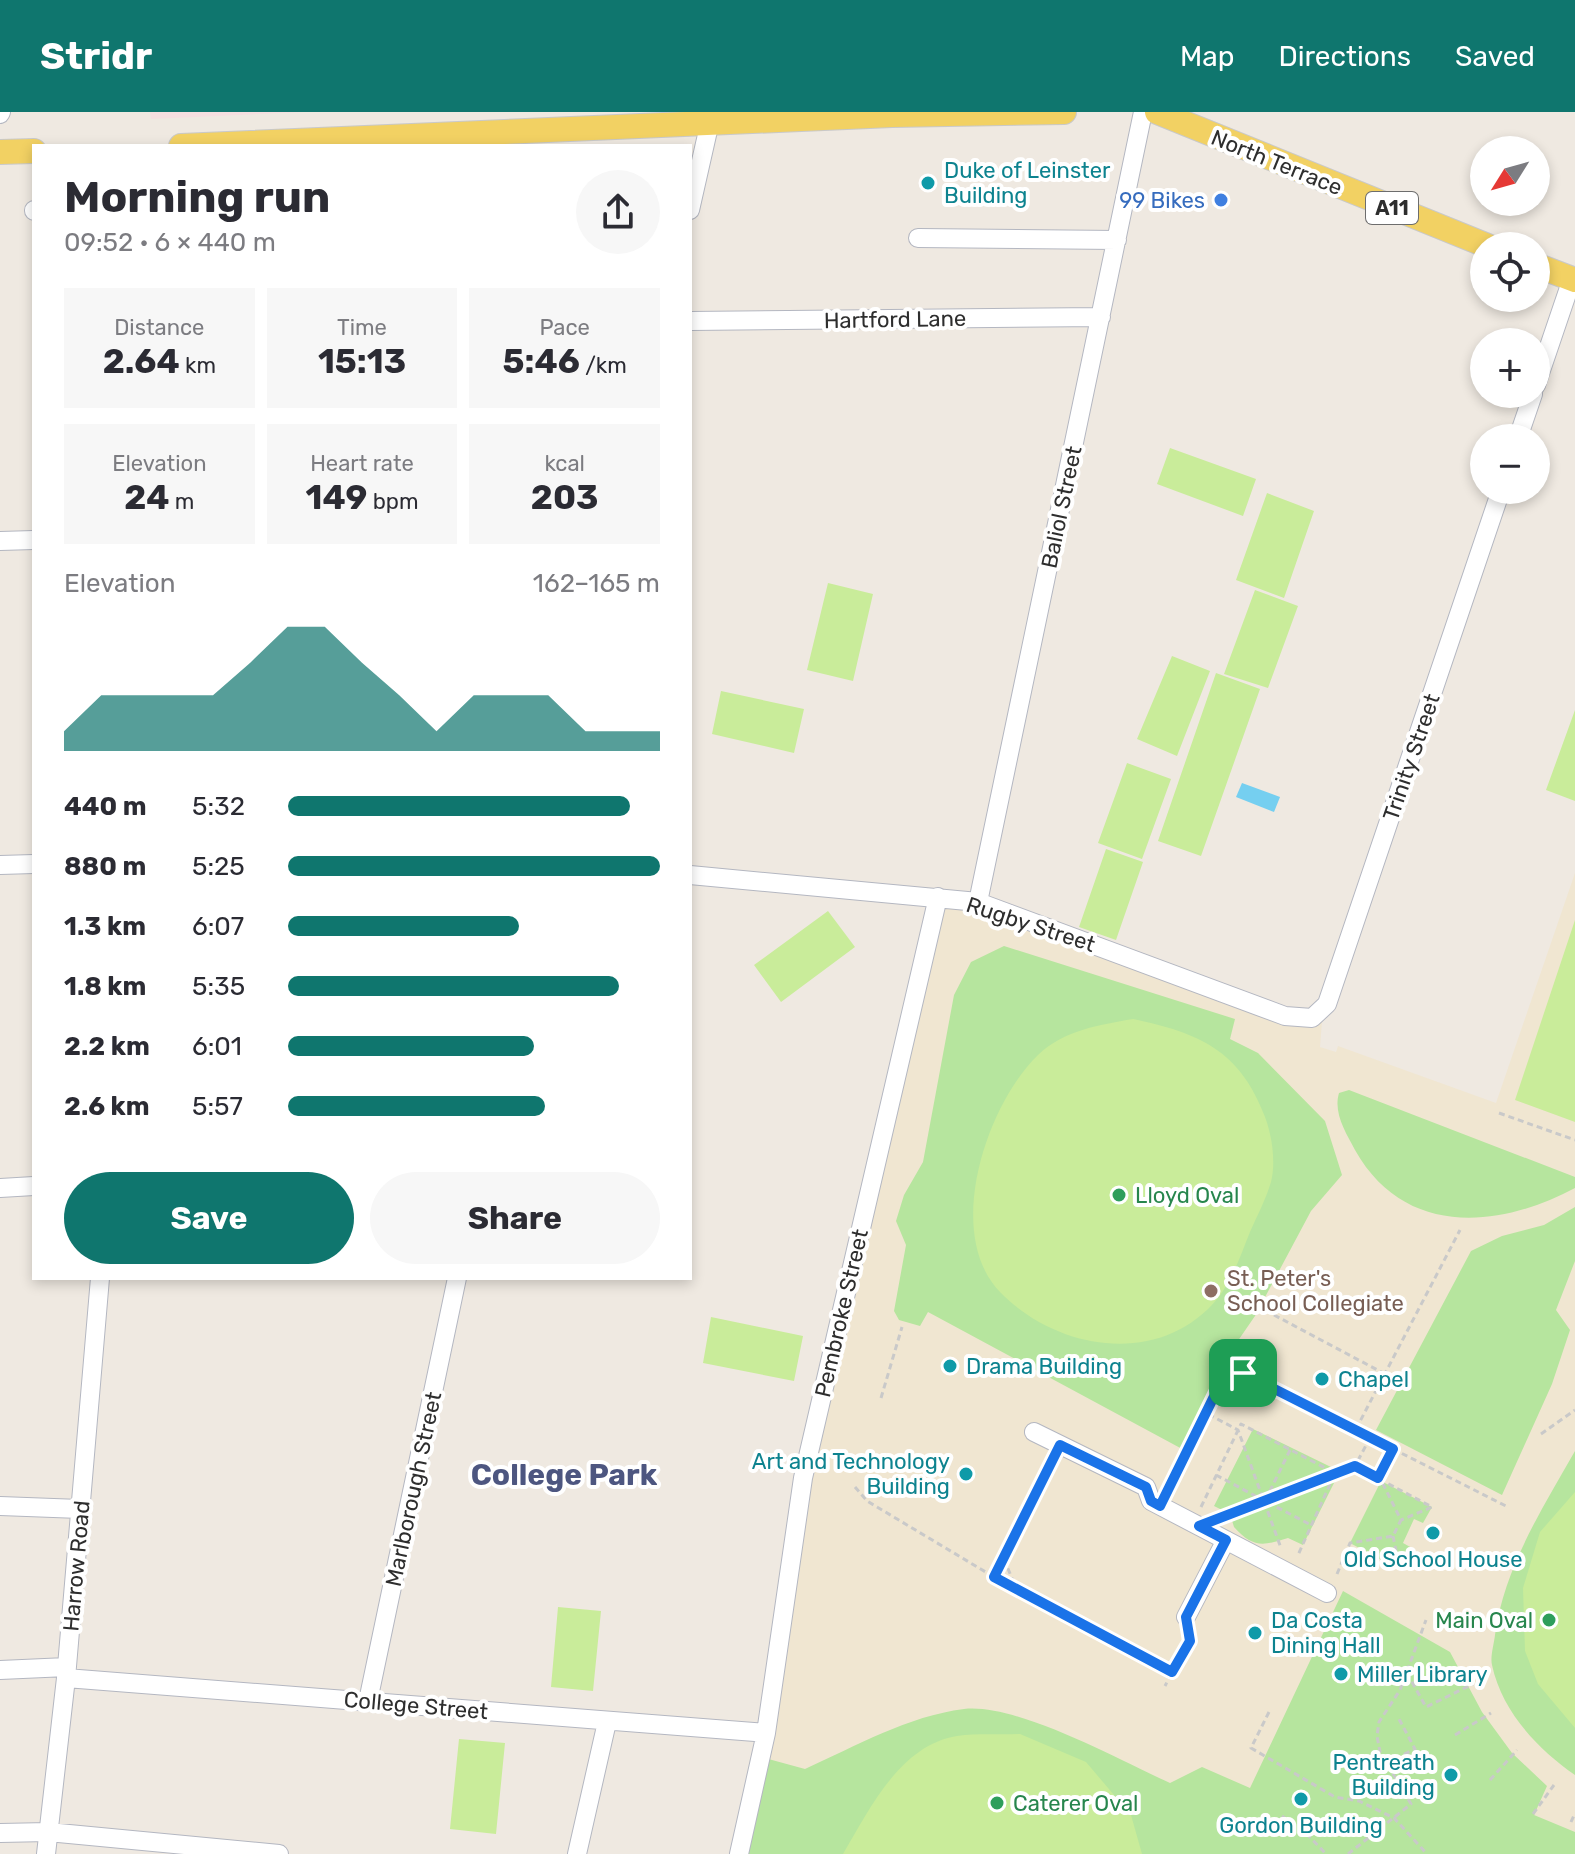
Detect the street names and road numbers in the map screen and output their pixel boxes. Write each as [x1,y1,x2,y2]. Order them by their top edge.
street label: North Terrace [1207,124,1346,201]
road number: A11 [1366,192,1418,224]
street label: Hartford Lane [824,305,966,334]
street label: Baliol Street [1035,443,1088,571]
street label: Trinity Street [1377,690,1446,824]
street label: Rugby Street [963,891,1099,958]
street label: Pembroke Street [809,1226,874,1400]
street label: Marlborough Street [380,1389,447,1589]
street label: Harrow Road [57,1499,96,1633]
street label: College Street [343,1686,490,1725]

